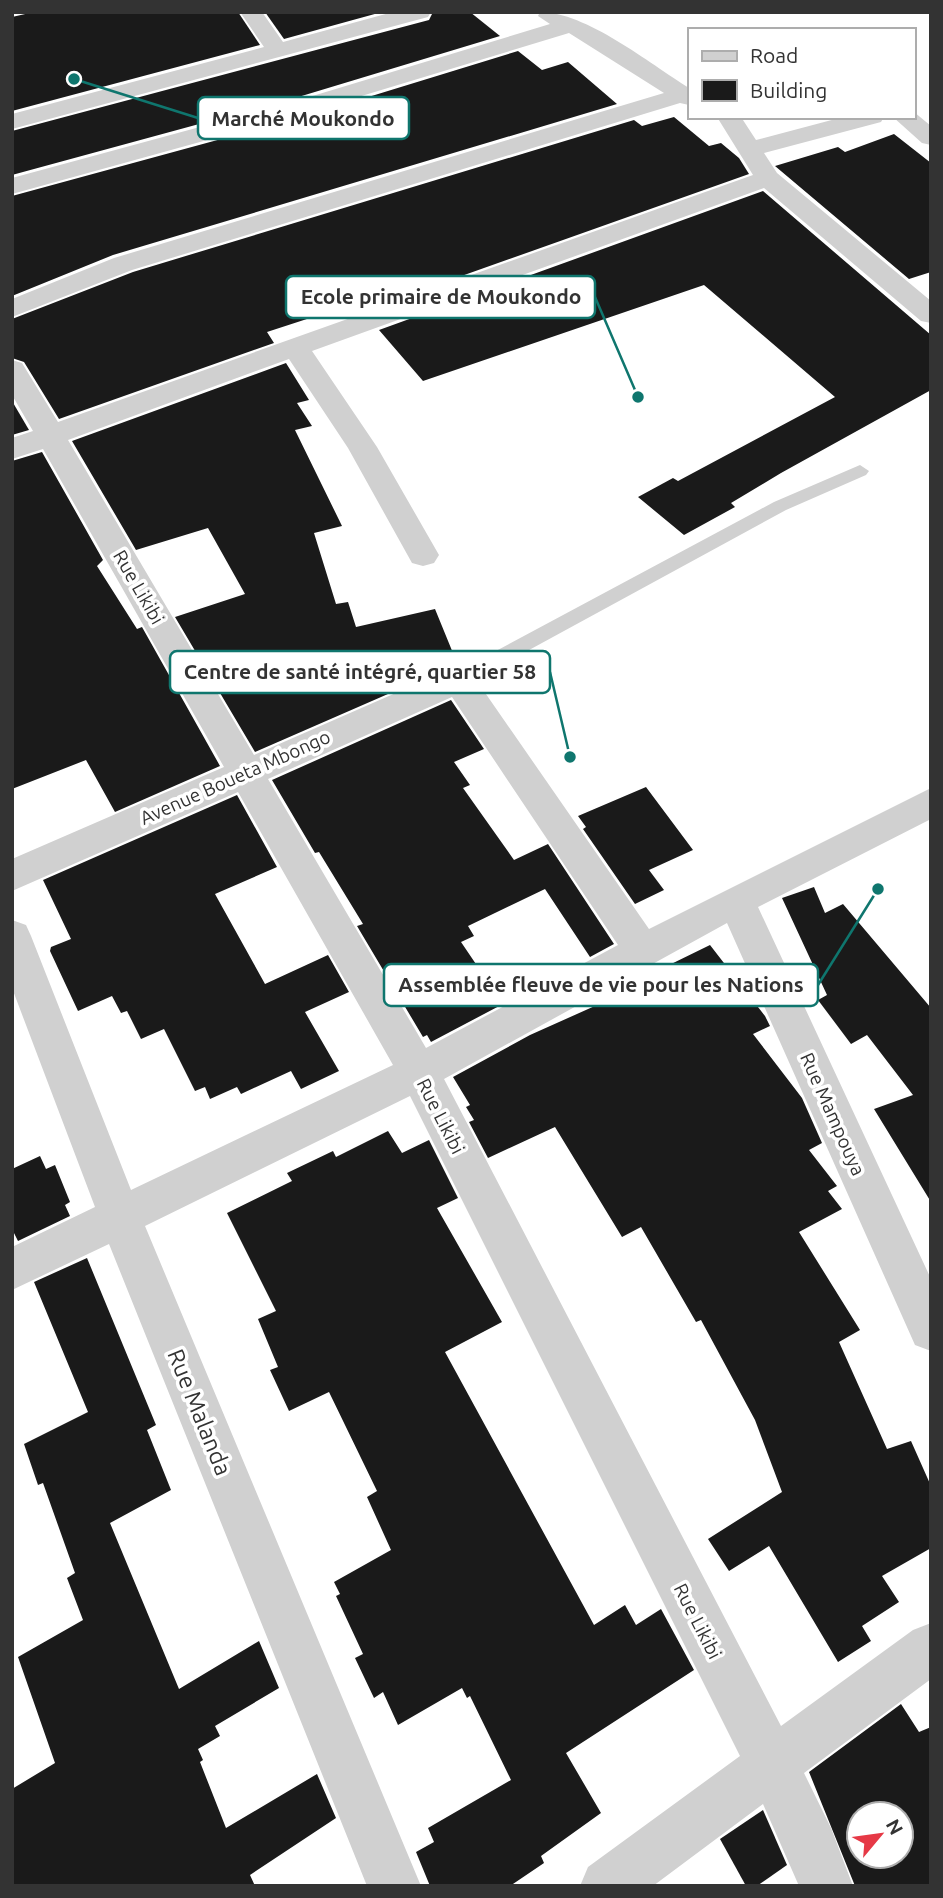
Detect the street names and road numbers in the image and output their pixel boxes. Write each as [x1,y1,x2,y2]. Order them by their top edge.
street label: Rue Likibi [109,546,169,628]
street label: Avenue Boueta Mbongo [136,725,334,829]
street label: Rue Mampouya [796,1049,870,1179]
street label: Rue Likibi [413,1075,469,1157]
street label: Rue Malanda [163,1345,237,1479]
street label: Rue Likibi [670,1580,726,1662]

